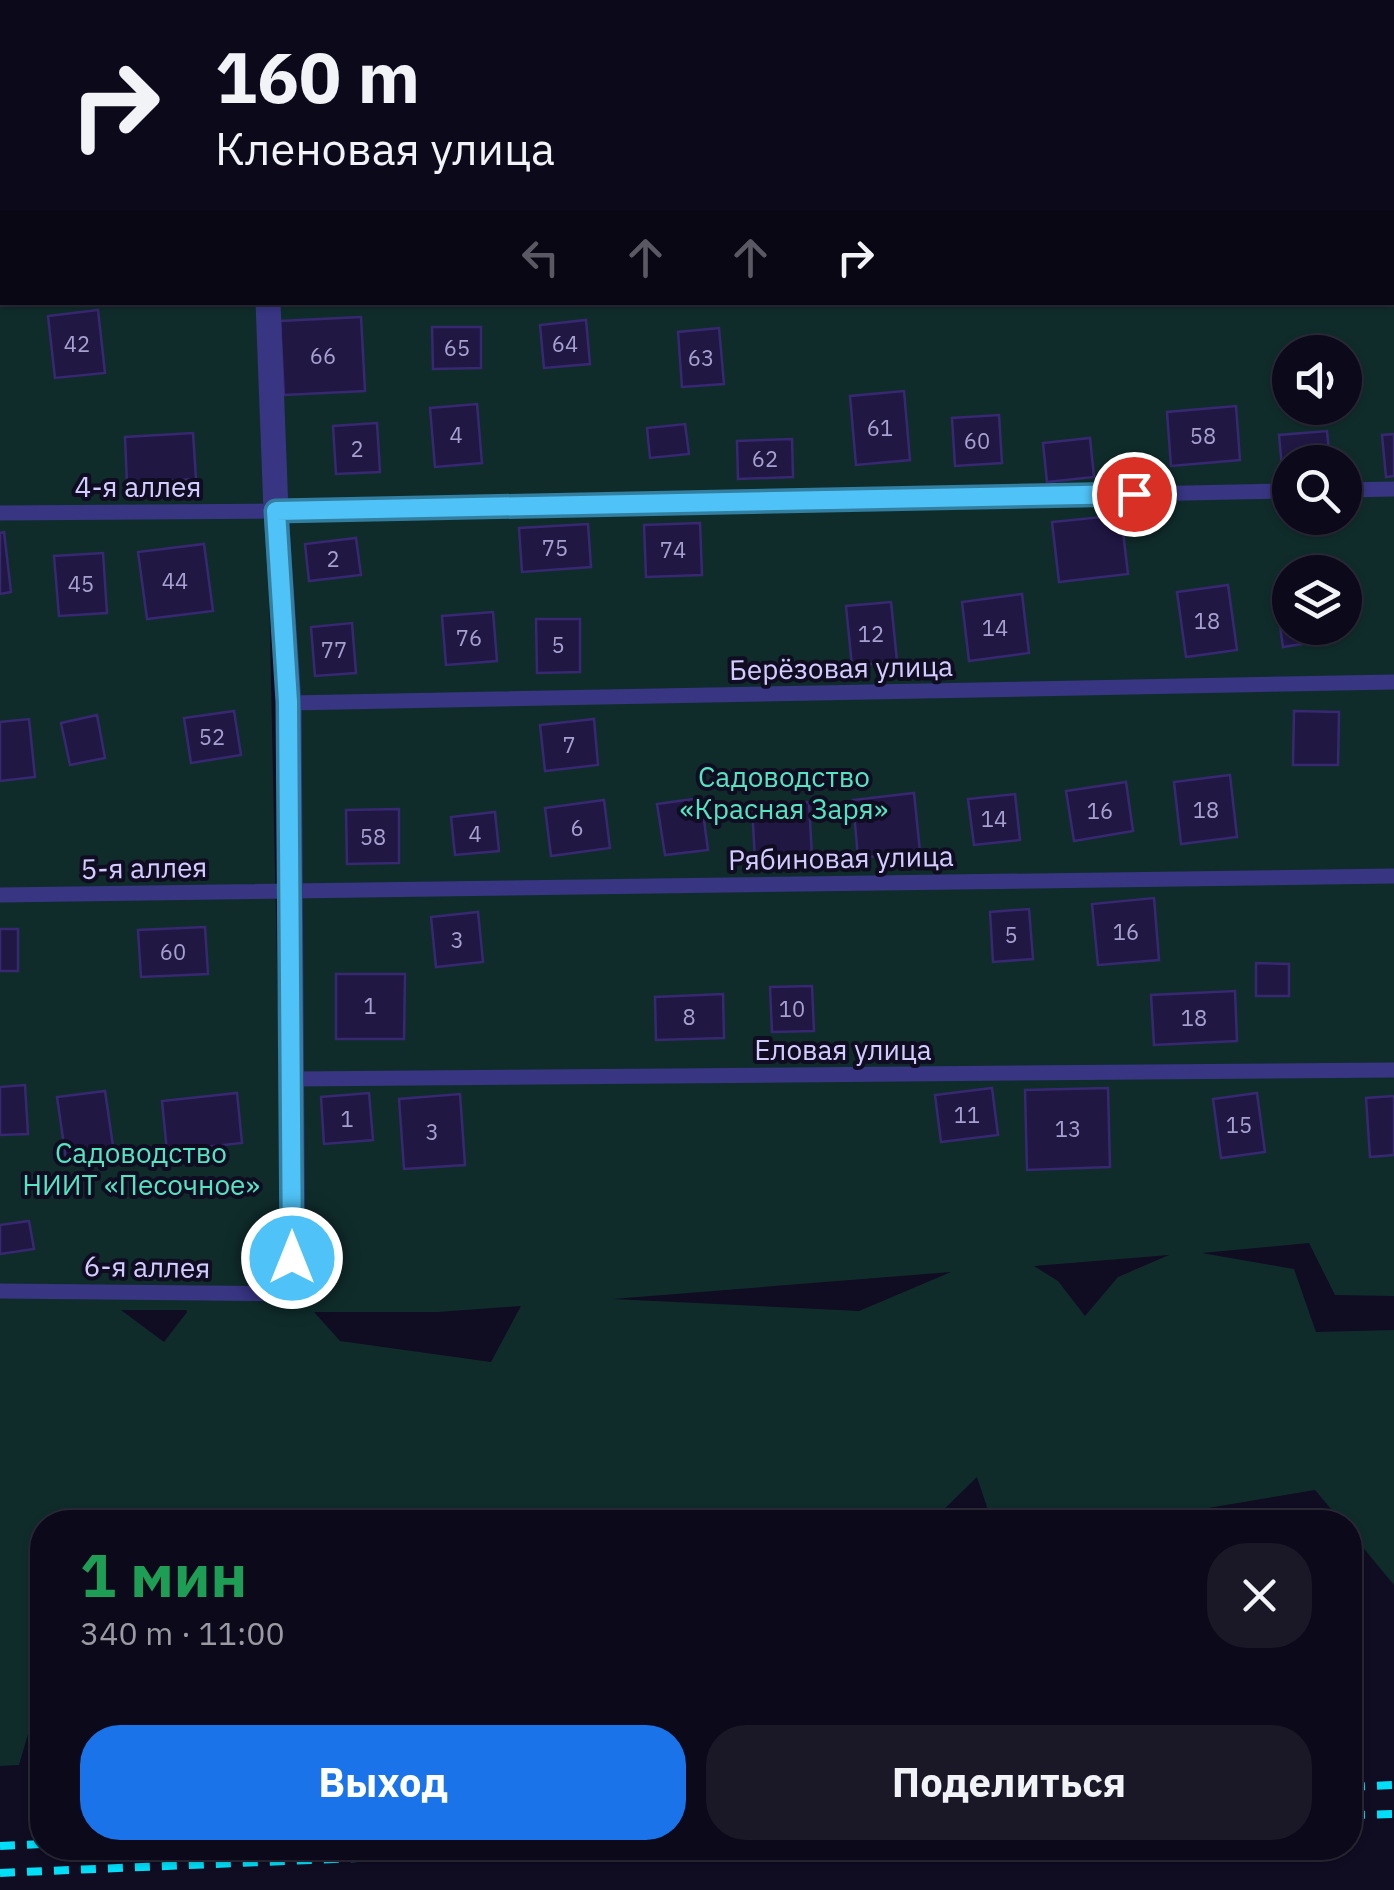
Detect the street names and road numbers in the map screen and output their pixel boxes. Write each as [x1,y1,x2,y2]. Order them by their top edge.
street label: 4-я аллея [75,468,201,505]
street label: Берёзовая улица [729,647,953,688]
street label: Рябиновая улица [728,837,954,878]
street label: 5-я аллея [80,848,208,887]
street label: Еловая улица [754,1031,932,1068]
street label: 6-я аллея [83,1247,211,1286]

